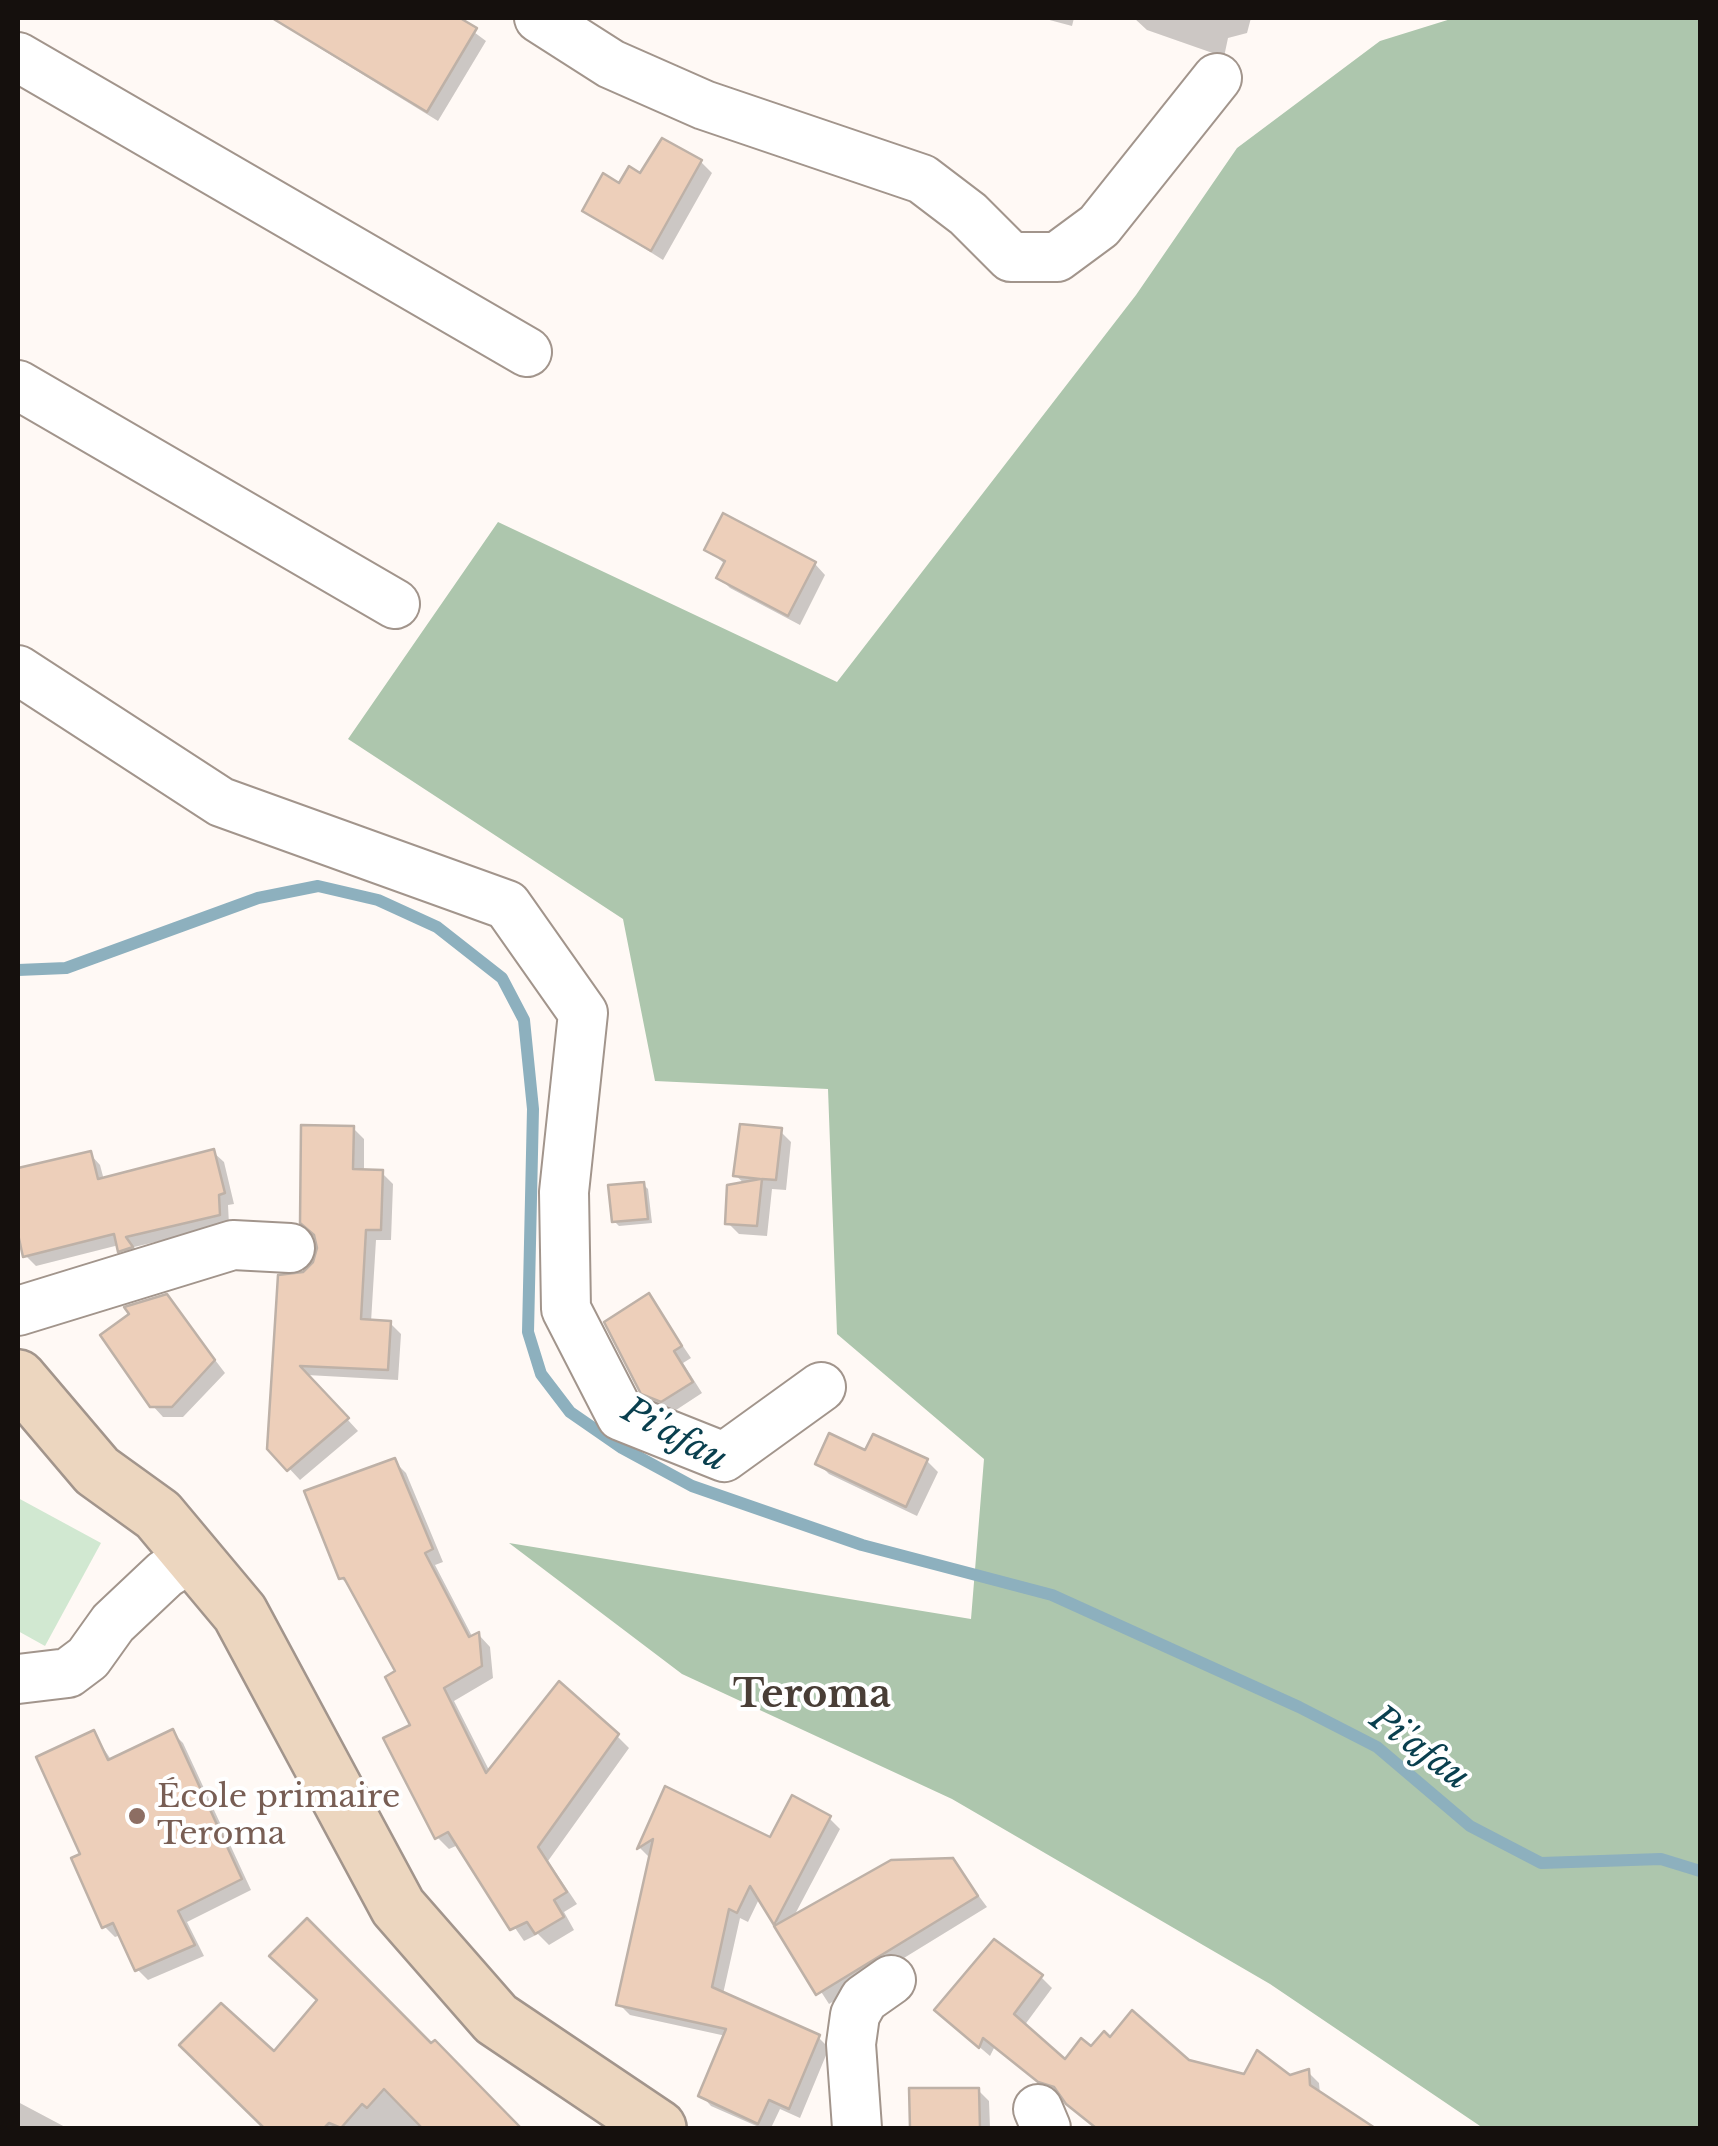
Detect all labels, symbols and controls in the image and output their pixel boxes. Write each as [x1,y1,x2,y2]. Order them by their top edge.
water label: Pi'afau [614,1390,734,1482]
district label: Teroma [733,1673,891,1719]
water label: Pi'afau [1361,1698,1477,1800]
place label: École primaire Teroma [157,1779,400,1854]
marker: École primaire Teroma [126,1805,148,1827]

